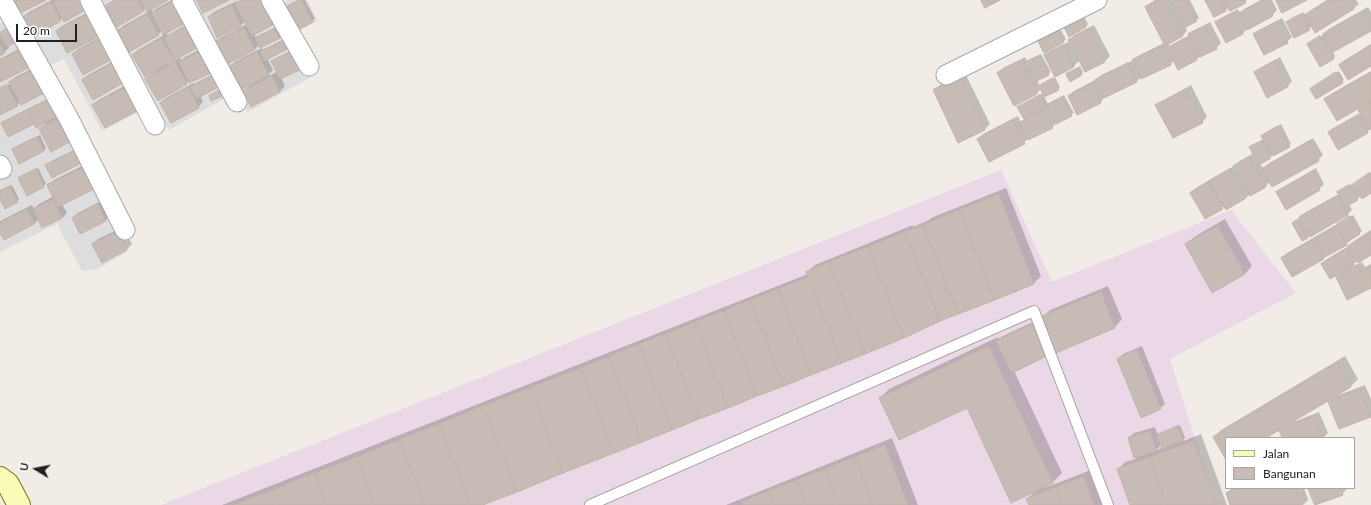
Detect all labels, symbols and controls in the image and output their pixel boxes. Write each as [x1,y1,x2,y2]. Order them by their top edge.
scale bar [18,16,79,42]
text: 20 m [23,23,50,38]
legend [1225,437,1355,489]
text: Jalan [1263,446,1289,461]
north arrow [16,449,56,489]
text: U [17,462,31,472]
text: Bangunan [1263,466,1316,481]

